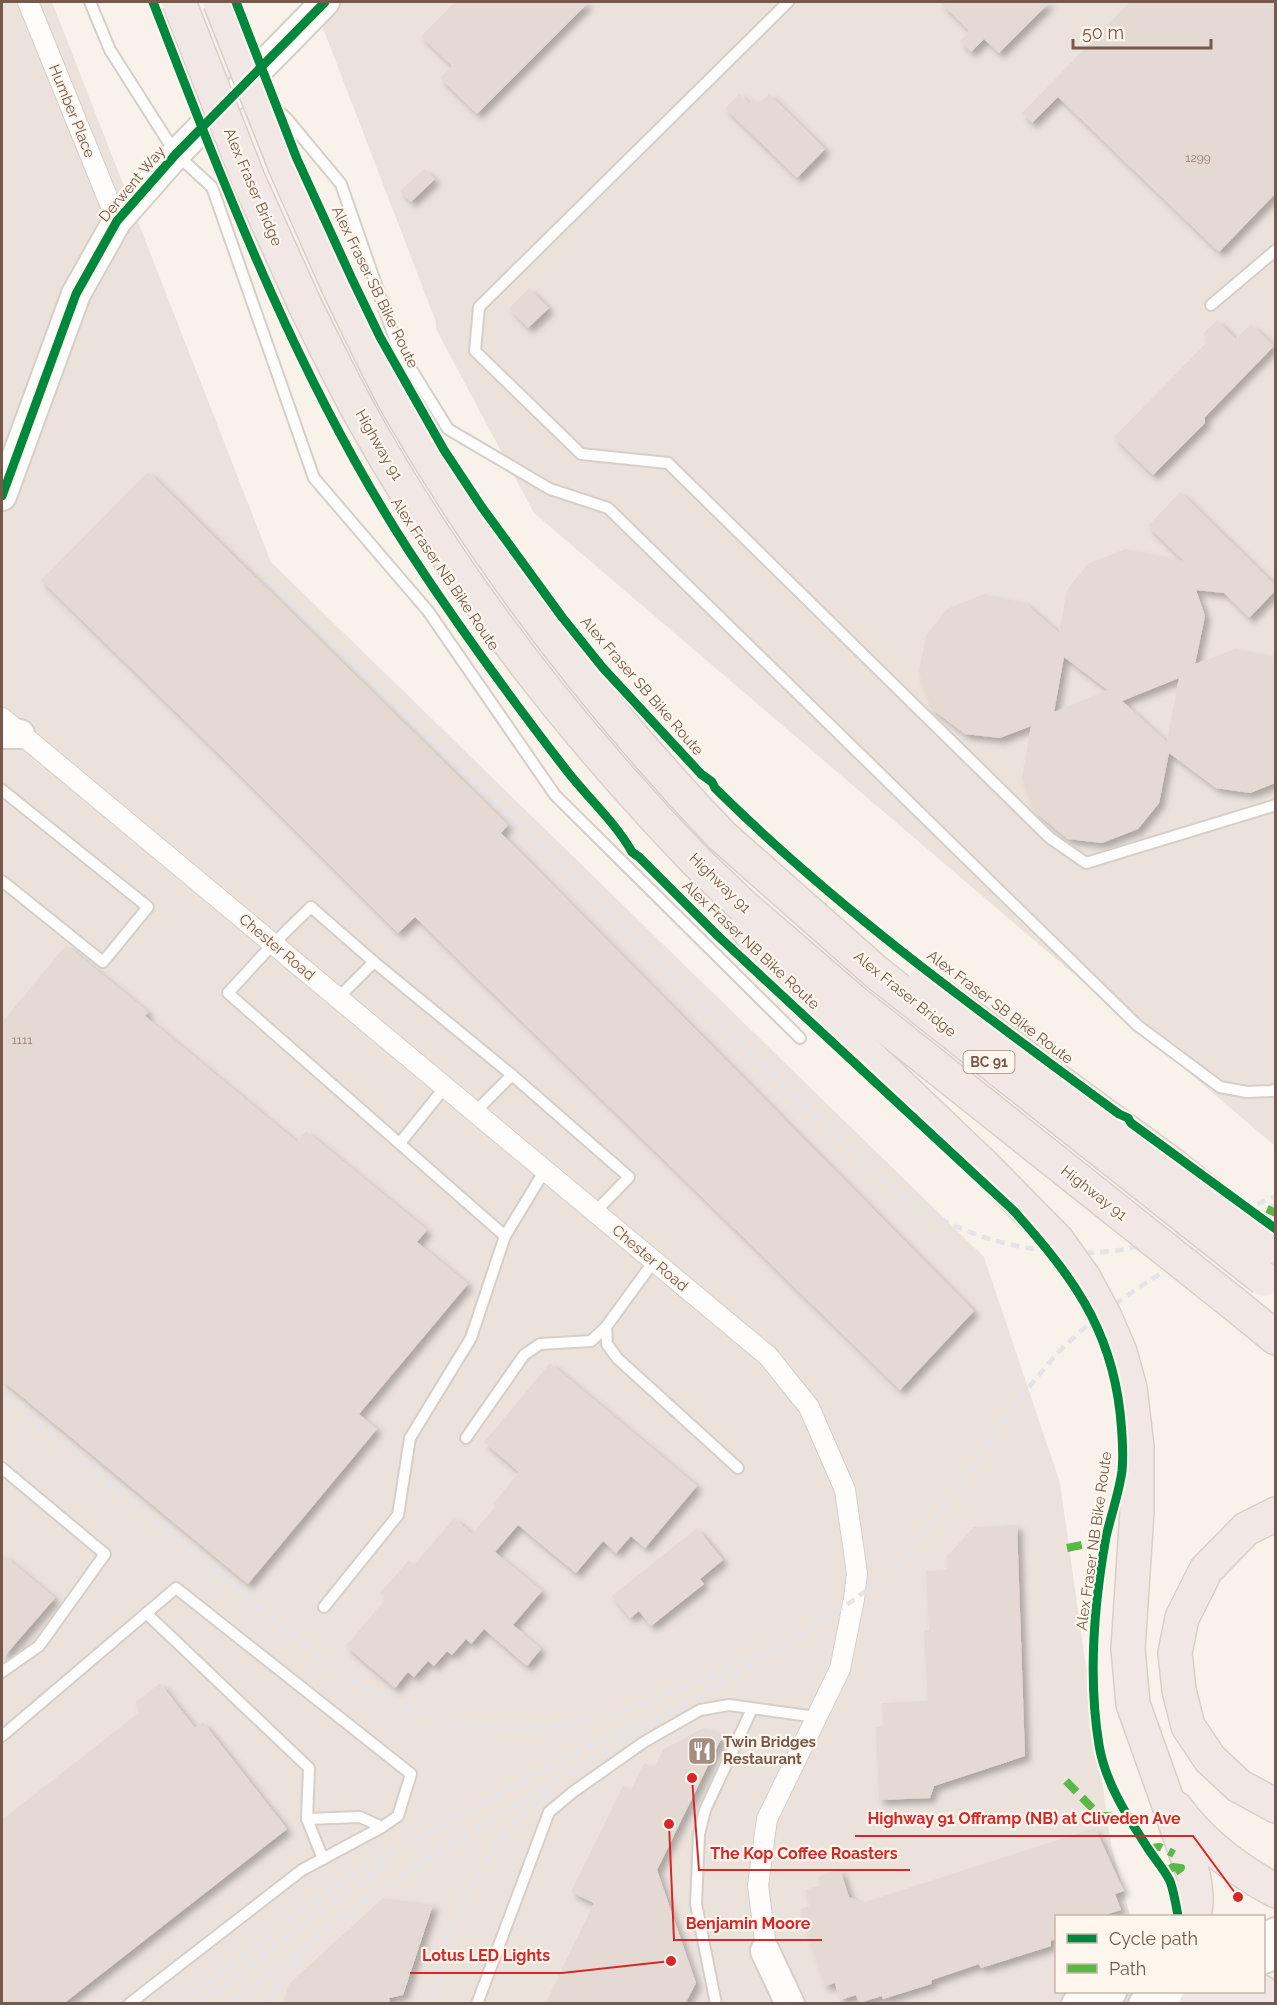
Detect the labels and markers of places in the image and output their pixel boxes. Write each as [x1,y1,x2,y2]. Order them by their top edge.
place label: Twin Bridges Restaurant [723,1733,816,1768]
restaurant icon: Twin Bridges Restaurant [686,1735,718,1767]
callout: Highway 91 Offramp (NB) at Cliveden Ave [855,1802,1193,1836]
callout: The Kop Coffee Roasters [699,1836,910,1870]
callout: Benjamin Moore [674,1906,822,1940]
callout: Lotus LED Lights [410,1939,562,1973]

